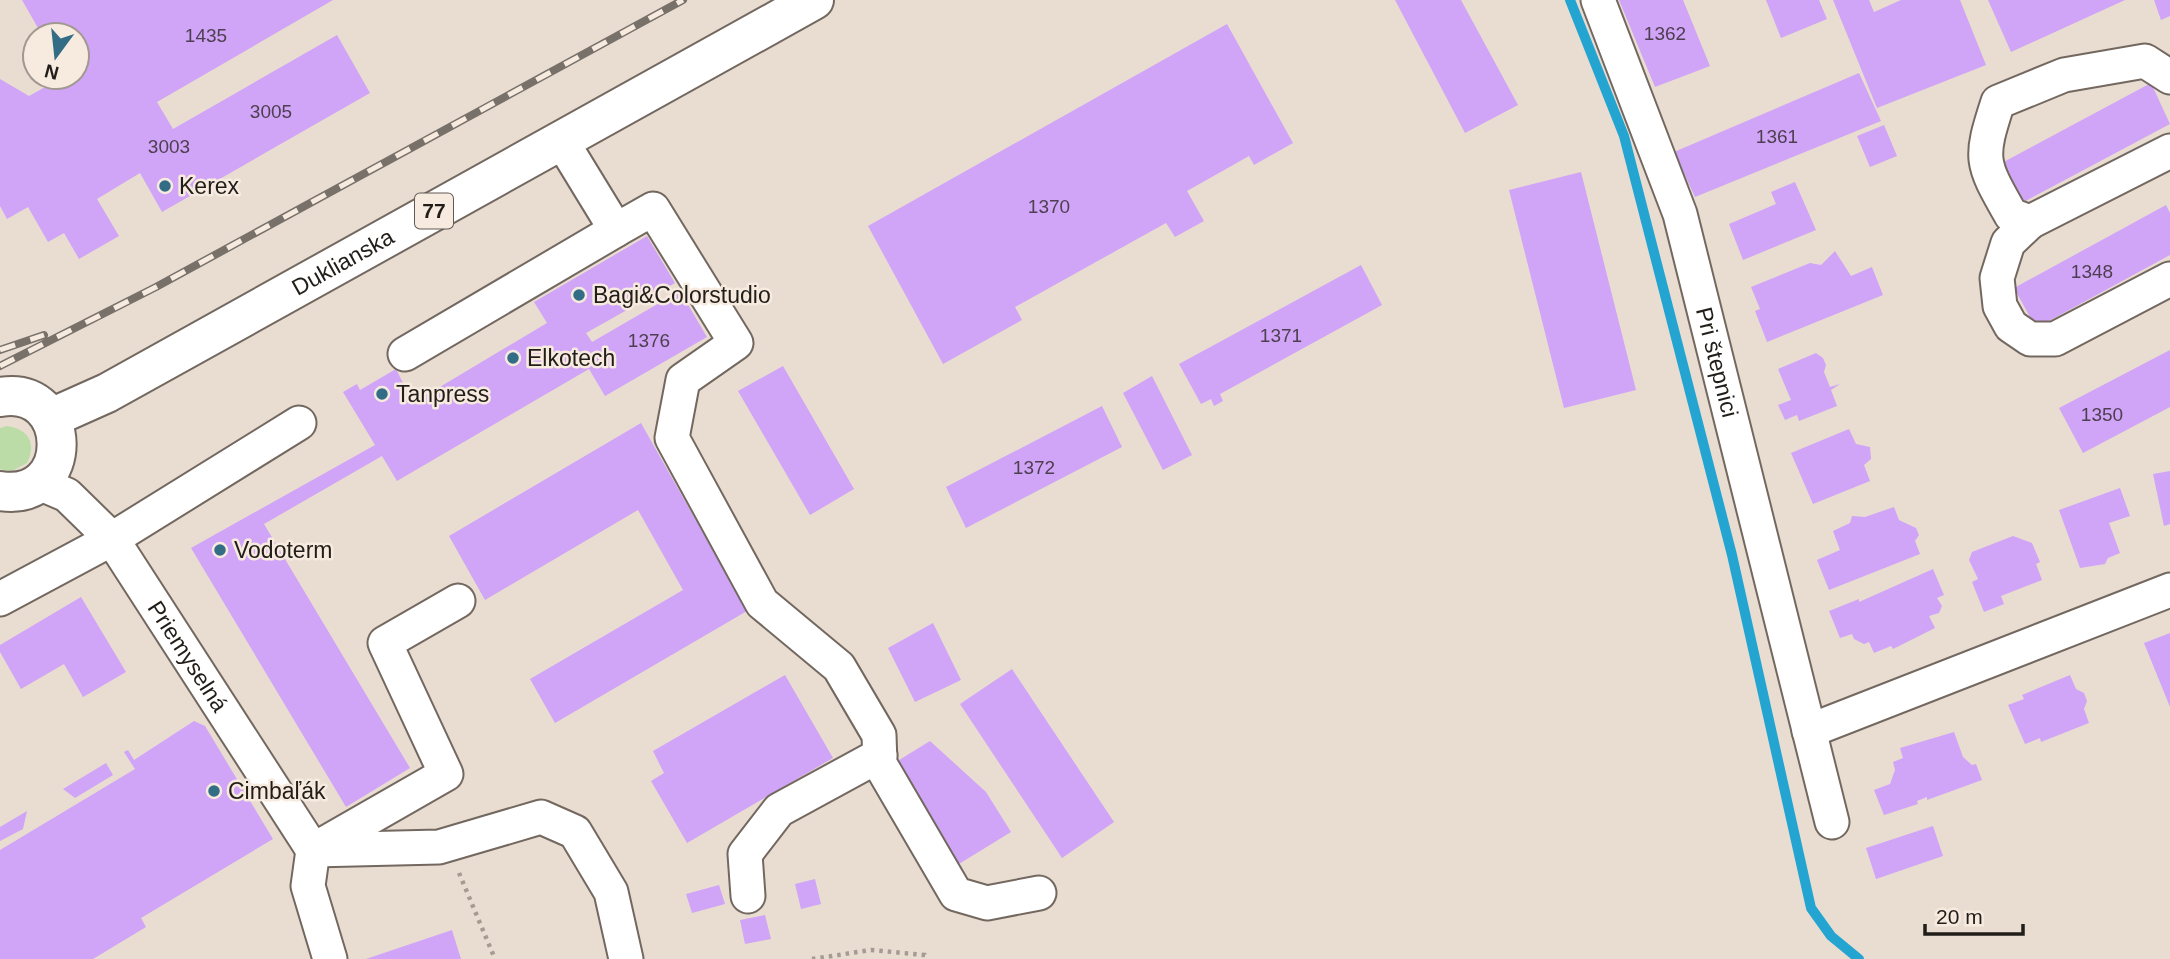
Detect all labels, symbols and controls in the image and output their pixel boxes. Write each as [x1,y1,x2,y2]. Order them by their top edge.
north arrow [21,21,91,91]
house number: 1362 [1644,23,1686,44]
house number: 1435 [185,25,227,46]
text: N [42,60,61,84]
house number: 3005 [250,101,292,122]
house number: 1361 [1756,126,1798,147]
house number: 3003 [148,136,190,157]
place label: Kerex [179,173,240,199]
marker: Kerex [157,178,173,194]
road number: 77 [415,194,453,228]
house number: 1370 [1028,196,1070,217]
street label: Duklianska [287,223,398,301]
house number: 1348 [2071,261,2113,282]
place label: Bagi&Colorstudio [593,282,771,308]
marker: Bagi&Colorstudio [571,287,587,303]
street label: Pri štepnici [1691,305,1743,420]
house number: 1371 [1260,325,1302,346]
house number: 1376 [628,330,670,351]
place label: Elkotech [527,345,615,371]
marker: Elkotech [505,350,521,366]
place label: Tanpress [396,381,489,407]
marker: Tanpress [374,386,390,402]
house number: 1350 [2081,404,2123,425]
house number: 1372 [1013,457,1055,478]
place label: Vodoterm [234,537,332,563]
marker: Vodoterm [212,542,228,558]
street label: Priemyselná [142,596,233,717]
place label: Cimbaľák [228,778,326,804]
marker: Cimbaľák [206,783,222,799]
scale bar [1925,892,2023,936]
text: 20 m [1936,905,1983,928]

